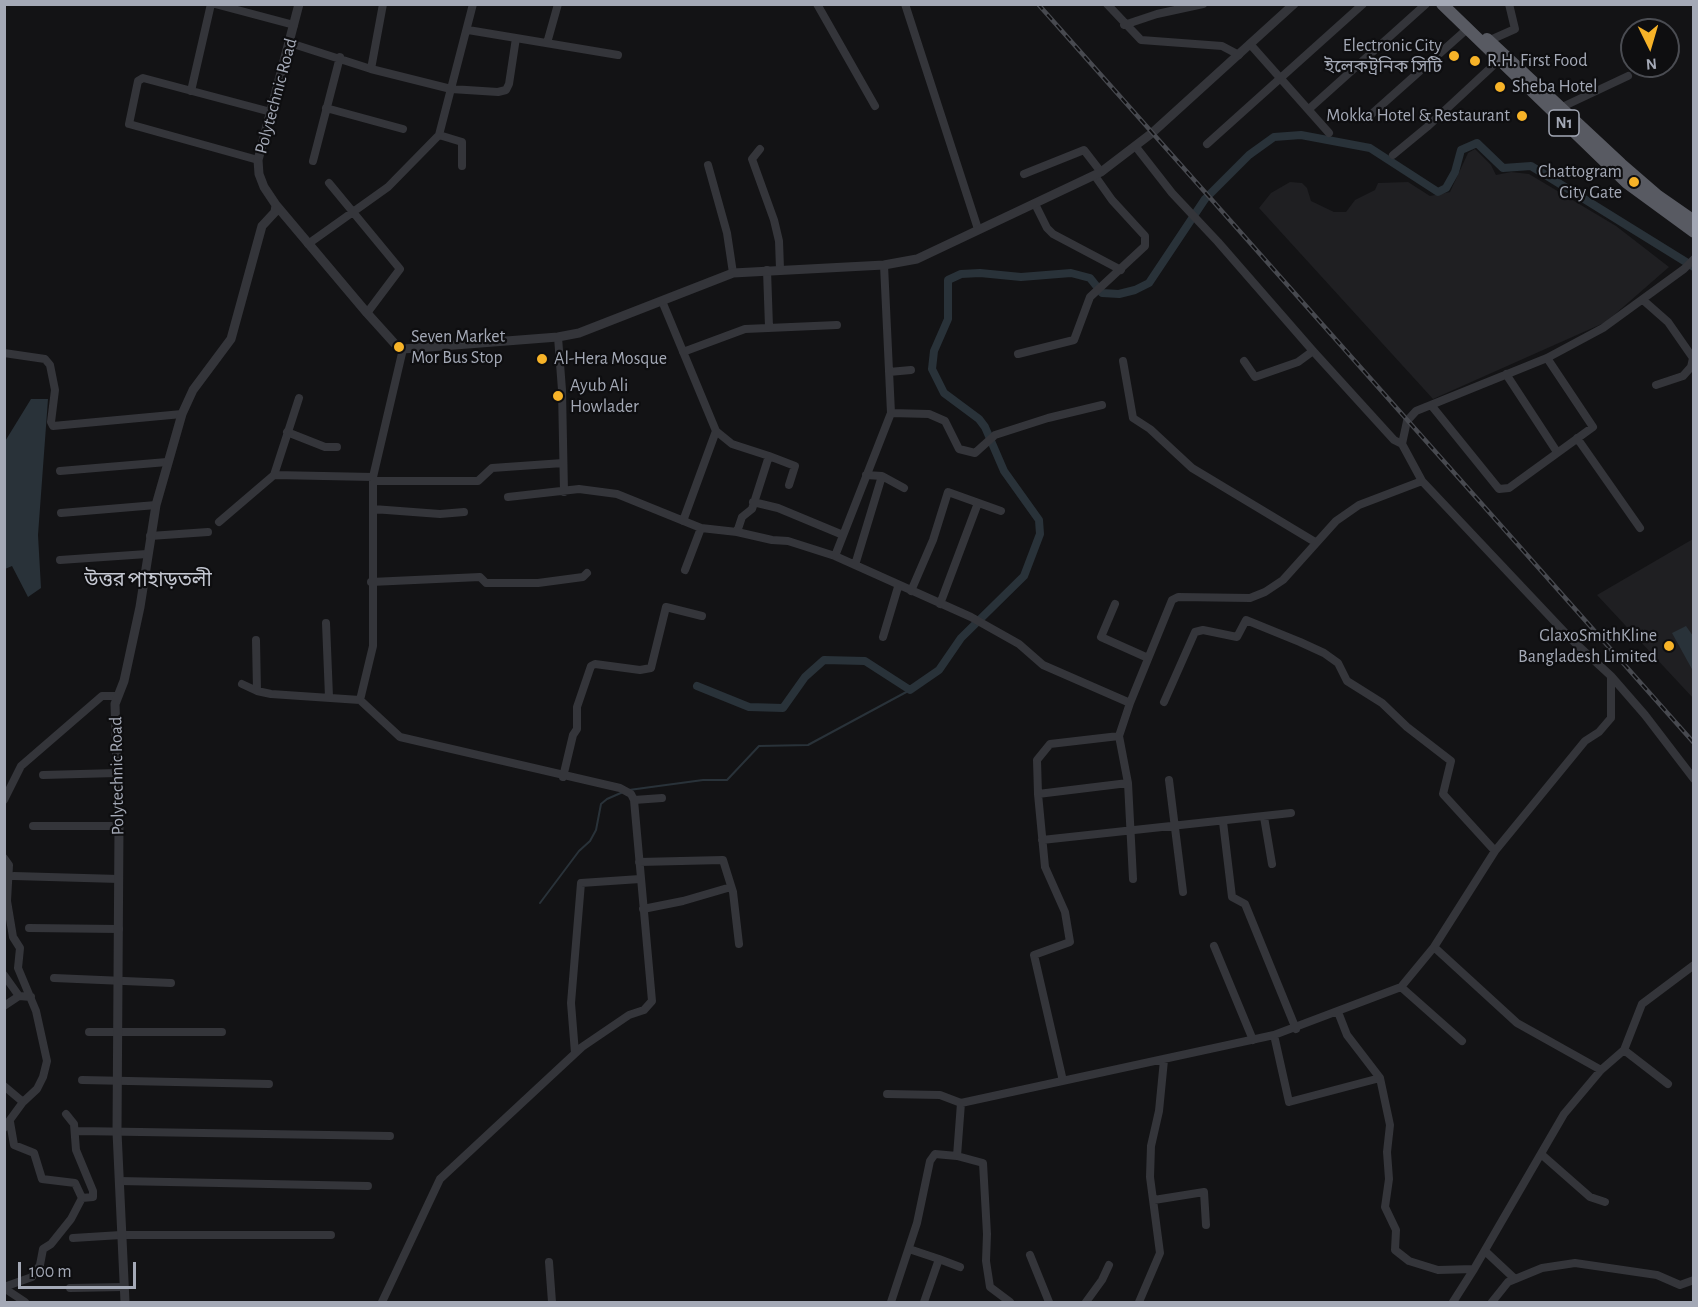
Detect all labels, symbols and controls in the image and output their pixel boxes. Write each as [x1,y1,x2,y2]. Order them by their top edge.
north arrow [1620,18,1680,78]
place label: Electronic City ইলেকট্রনিক সিটি [1325,35,1442,78]
street label: Polytechnic Road [250,36,302,156]
marker: Electronic City ইলেকট্রনিক সিটি [1447,49,1461,63]
place label: R.H. First Food [1487,50,1587,72]
marker: R.H. First Food [1468,54,1482,68]
text: N [1645,55,1658,72]
place label: Sheba Hotel [1512,76,1598,98]
marker: Sheba Hotel [1493,80,1507,94]
place label: Mokka Hotel & Restaurant [1326,105,1510,127]
marker: Mokka Hotel & Restaurant [1515,109,1529,123]
road number: N1 [1549,110,1579,136]
place label: Chattogram City Gate [1538,161,1622,204]
marker: Chattogram City Gate [1627,175,1641,189]
place label: Seven Market Mor Bus Stop [411,326,505,368]
marker: Seven Market Mor Bus Stop [392,340,406,354]
place label: Al-Hera Mosque [554,348,667,370]
marker: Al-Hera Mosque [535,352,549,366]
place label: Ayub Ali Howlader [570,375,639,418]
marker: Ayub Ali Howlader [551,389,565,403]
district label: উত্তর পাহাড়তলী [84,568,212,592]
place label: GlaxoSmithKline Bangladesh Limited [1518,625,1657,668]
marker: GlaxoSmithKline Bangladesh Limited [1662,639,1676,653]
street label: Polytechnic Road [105,716,129,836]
scale bar [21,1250,140,1288]
text: 100 m [29,1263,72,1281]

